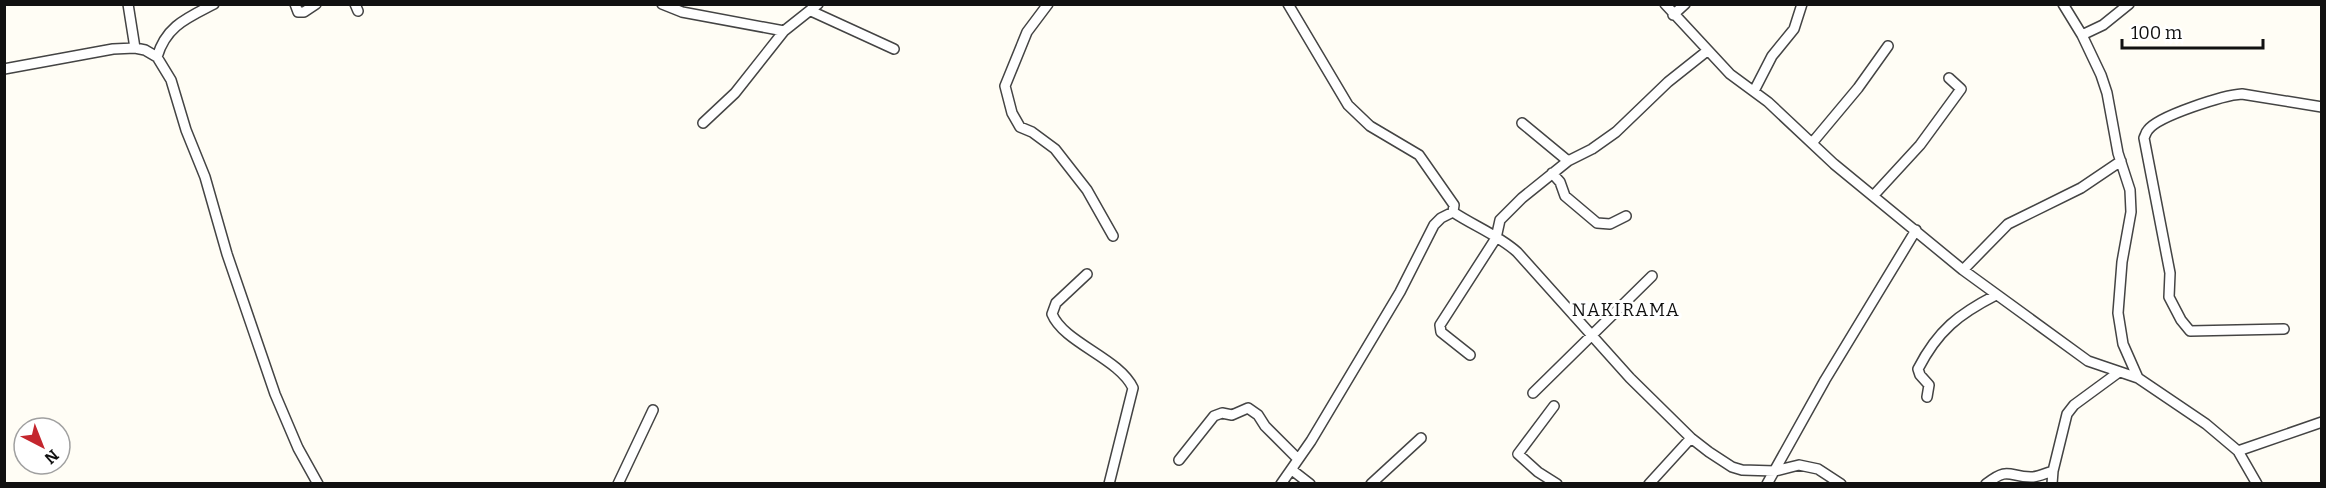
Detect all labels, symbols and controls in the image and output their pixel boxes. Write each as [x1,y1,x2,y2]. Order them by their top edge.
scale bar [2122,12,2263,50]
text: 100 m [2131,22,2182,44]
district label: NAKIRAMA [1572,299,1680,321]
north arrow [12,416,72,476]
text: N [41,446,63,468]

